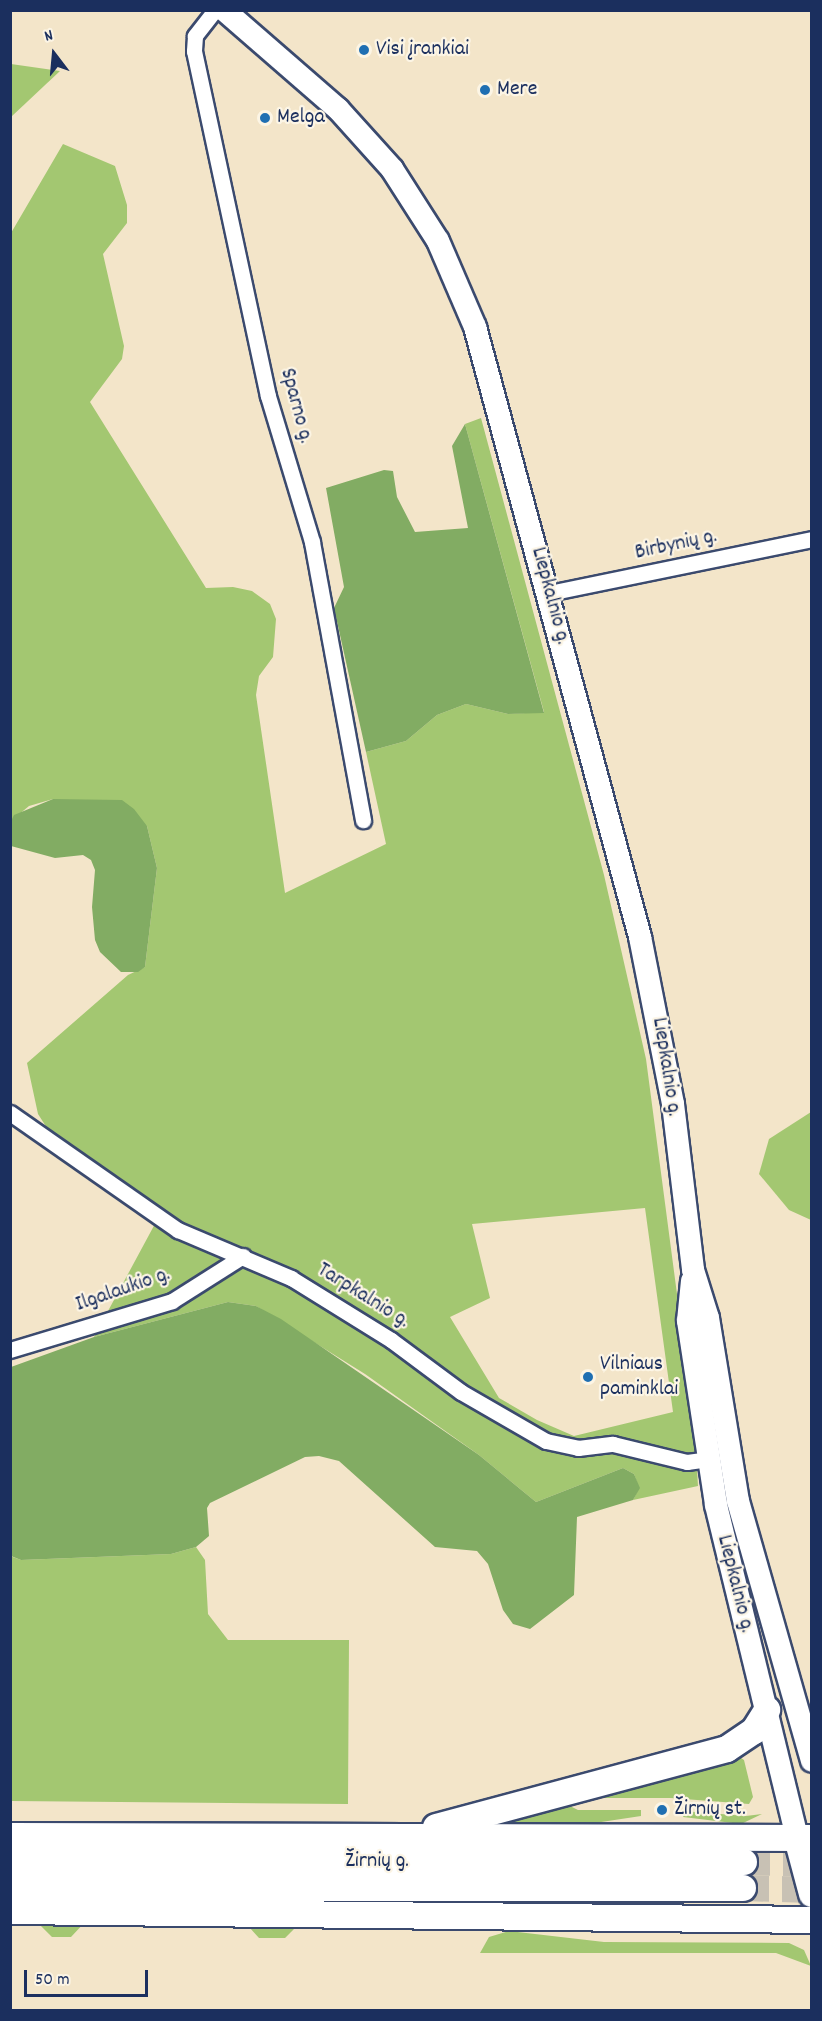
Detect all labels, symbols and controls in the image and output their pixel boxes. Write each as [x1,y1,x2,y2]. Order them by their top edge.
north arrow [24,24,84,84]
text: N [42,24,56,48]
place label: Visi įrankiai [376,37,469,63]
marker: Visi įrankiai [357,43,371,57]
place label: Mere [497,77,537,103]
marker: Mere [478,83,492,97]
place label: Melga [277,105,325,131]
marker: Melga [258,111,272,125]
street label: Sparno g. [273,366,319,446]
street label: Birbynių g. [633,523,719,567]
street label: Liepkalnio g. [524,544,576,648]
street label: Liepkalnio g. [645,1016,687,1118]
street label: Tarpkalnio g. [312,1257,414,1335]
street label: Ilgalaukio g. [72,1262,174,1318]
place label: Vilniaus paminklai [600,1351,678,1402]
marker: Vilniaus paminklai [581,1370,595,1384]
street label: Liepkalnio g. [710,1532,760,1636]
place label: Žirnių st. [674,1797,746,1823]
marker: Žirnių st. [655,1803,669,1817]
street label: Žirnių g. [345,1849,409,1875]
scale bar [27,1958,152,1996]
text: 50 m [35,1968,70,1993]

